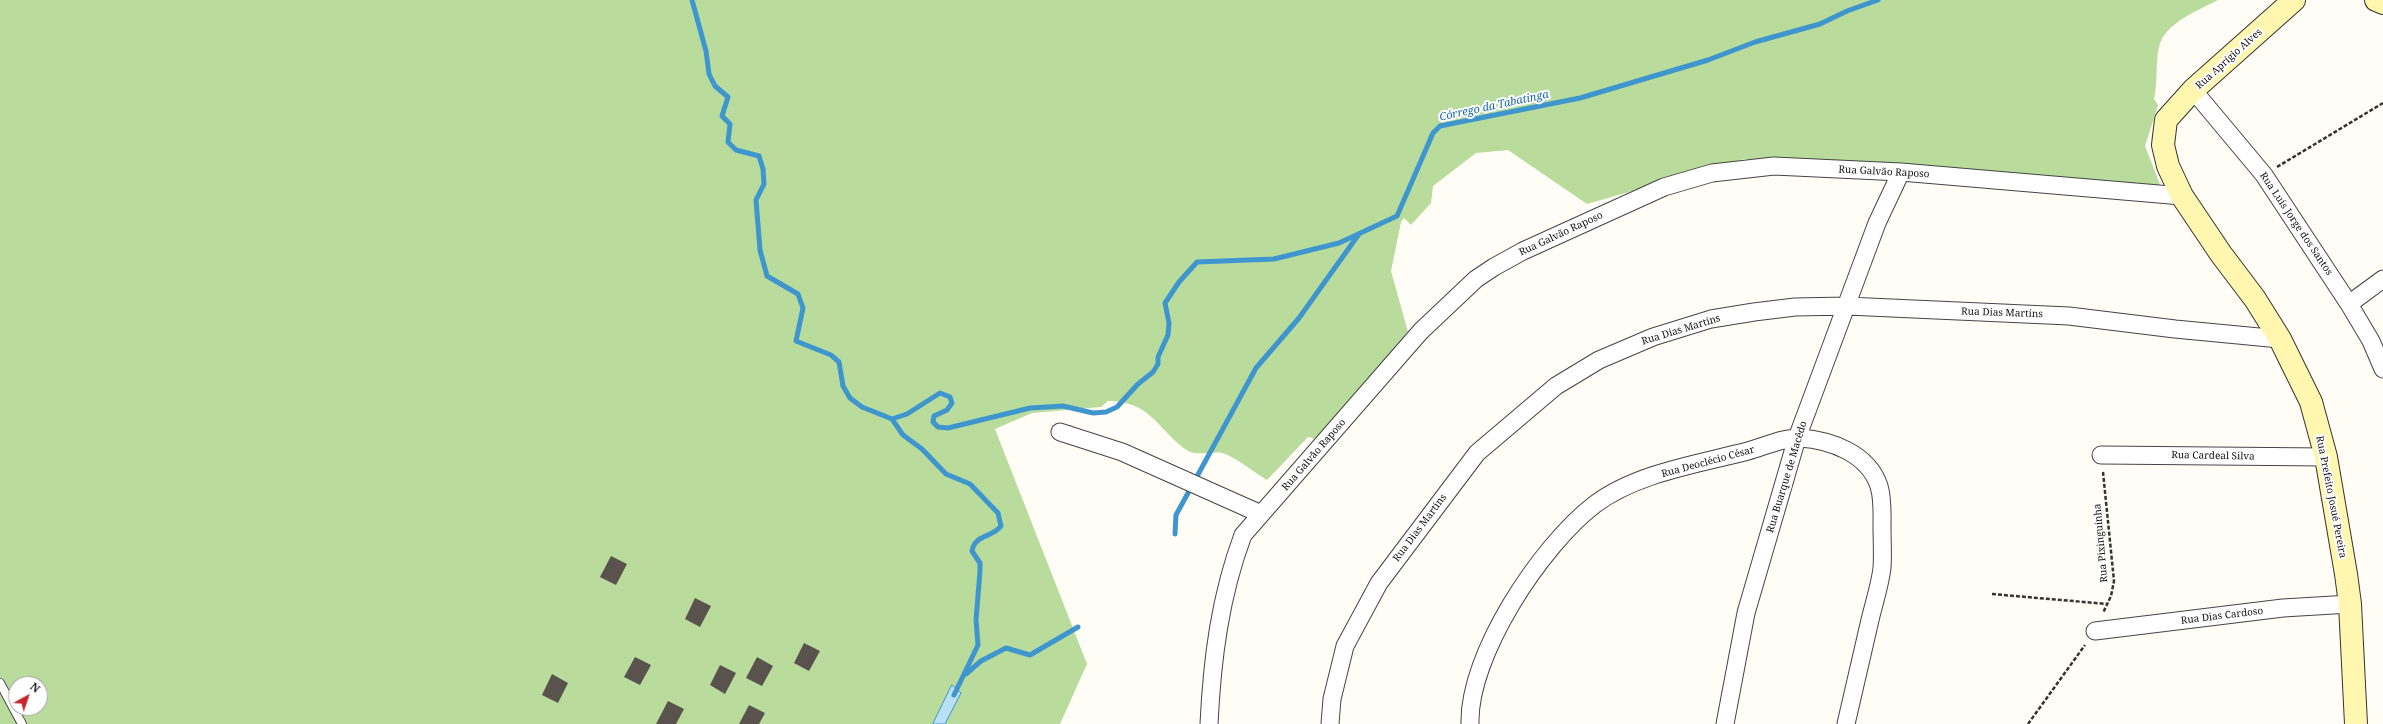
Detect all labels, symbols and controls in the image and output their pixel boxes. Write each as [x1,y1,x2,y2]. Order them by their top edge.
street label: Rua Aprígio Alves [2193,26,2265,92]
water label: Córrego da Tabatinga [1438,88,1550,124]
street label: Rua Galvão Raposo [1838,164,1930,180]
street label: Rua Luís Jorge dos Santos [2257,170,2335,278]
street label: Rua Galvão Raposo [1517,209,1605,259]
street label: Rua Dias Martins [1961,306,2043,320]
street label: Rua Dias Martins [1640,312,1722,348]
street label: Rua Galvão Raposo [1280,417,1348,493]
street label: Rua Buarque de Macêdo [1764,420,1810,534]
street label: Rua Prefeito Josué Pereira [2313,435,2349,559]
street label: Rua Deoclécio César [1660,444,1756,480]
street label: Rua Cardeal Silva [2171,449,2255,463]
street label: Rua Dias Martins [1391,492,1449,564]
street label: Rua Pixinguinha [2092,503,2110,583]
street label: Rua Dias Cardoso [2180,605,2264,627]
north arrow [8,676,48,716]
text: N [27,679,44,696]

